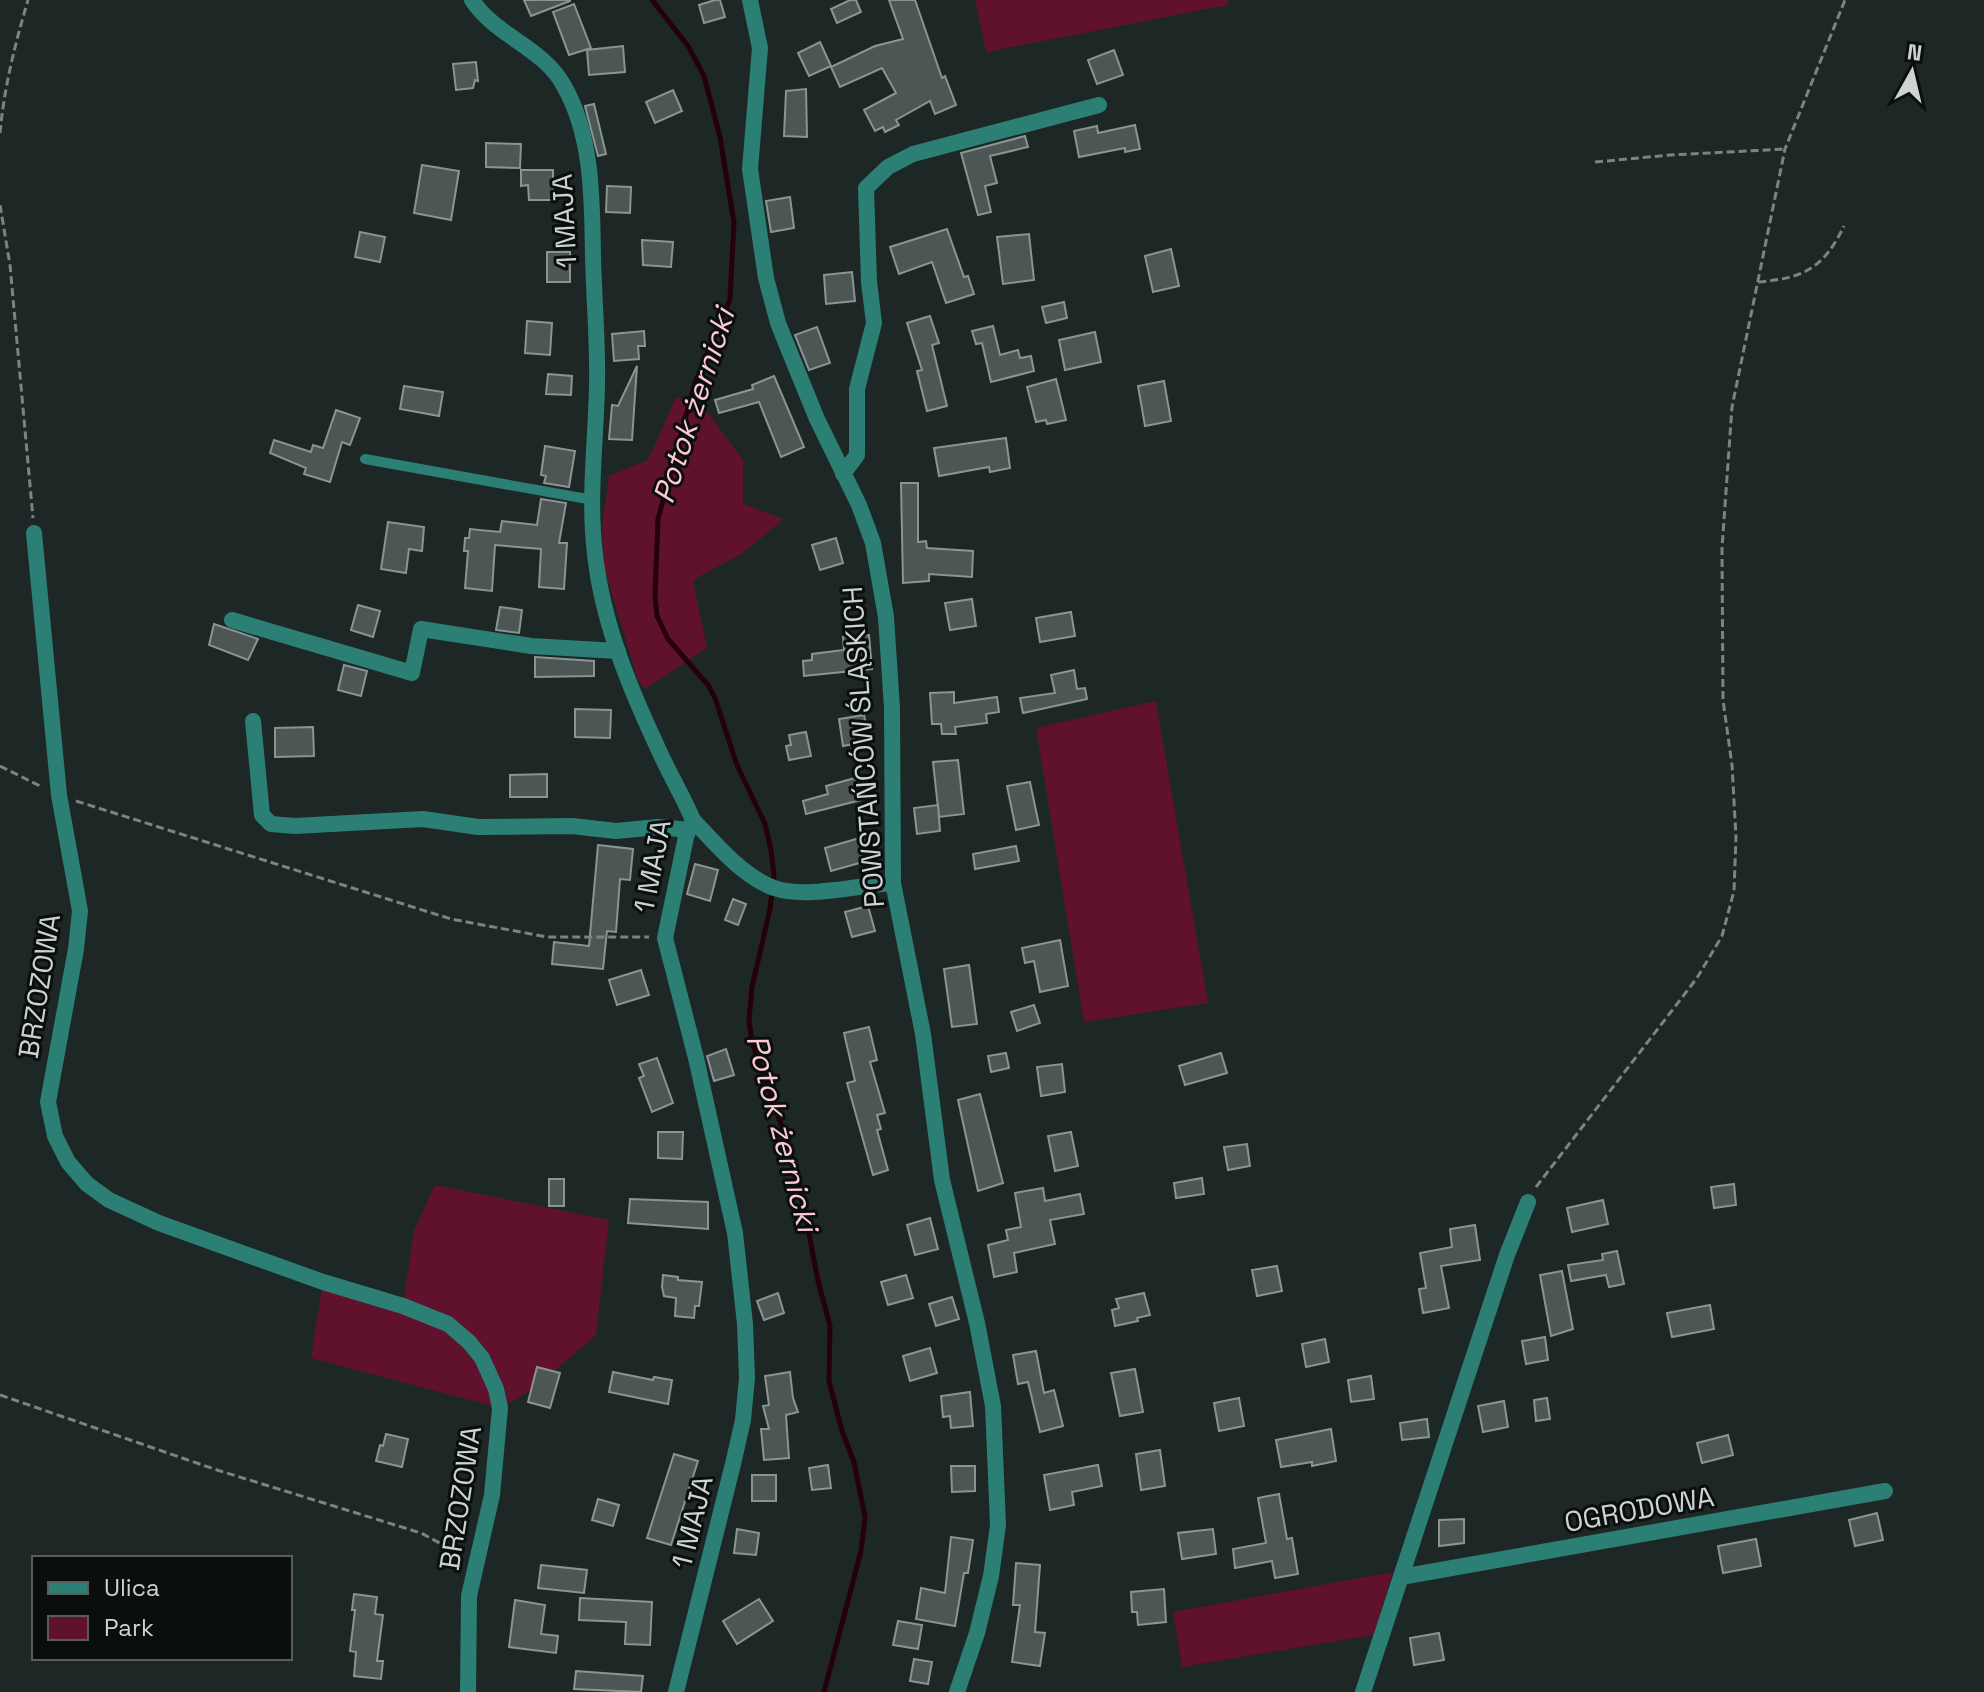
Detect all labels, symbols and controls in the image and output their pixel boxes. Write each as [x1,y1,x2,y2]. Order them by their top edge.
north arrow [1872,32,1952,112]
text: N [1906,37,1924,67]
street label: 1 MAJA [544,173,584,269]
water label: Potok żernicki [644,300,744,508]
street label: POWSTAŃCÓW ŚLĄSKICH [834,585,892,909]
street label: 1 MAJA [625,816,679,916]
street label: BRZOZOWA [10,911,68,1061]
water label: Potok żernicki [737,1030,828,1239]
street label: BRZOZOWA [431,1423,489,1573]
street label: 1 MAJA [663,1472,721,1572]
street label: OGRODOWA [1561,1478,1717,1540]
legend [32,1556,292,1660]
text: Ulica [104,1572,160,1603]
text: Park [104,1612,154,1643]

